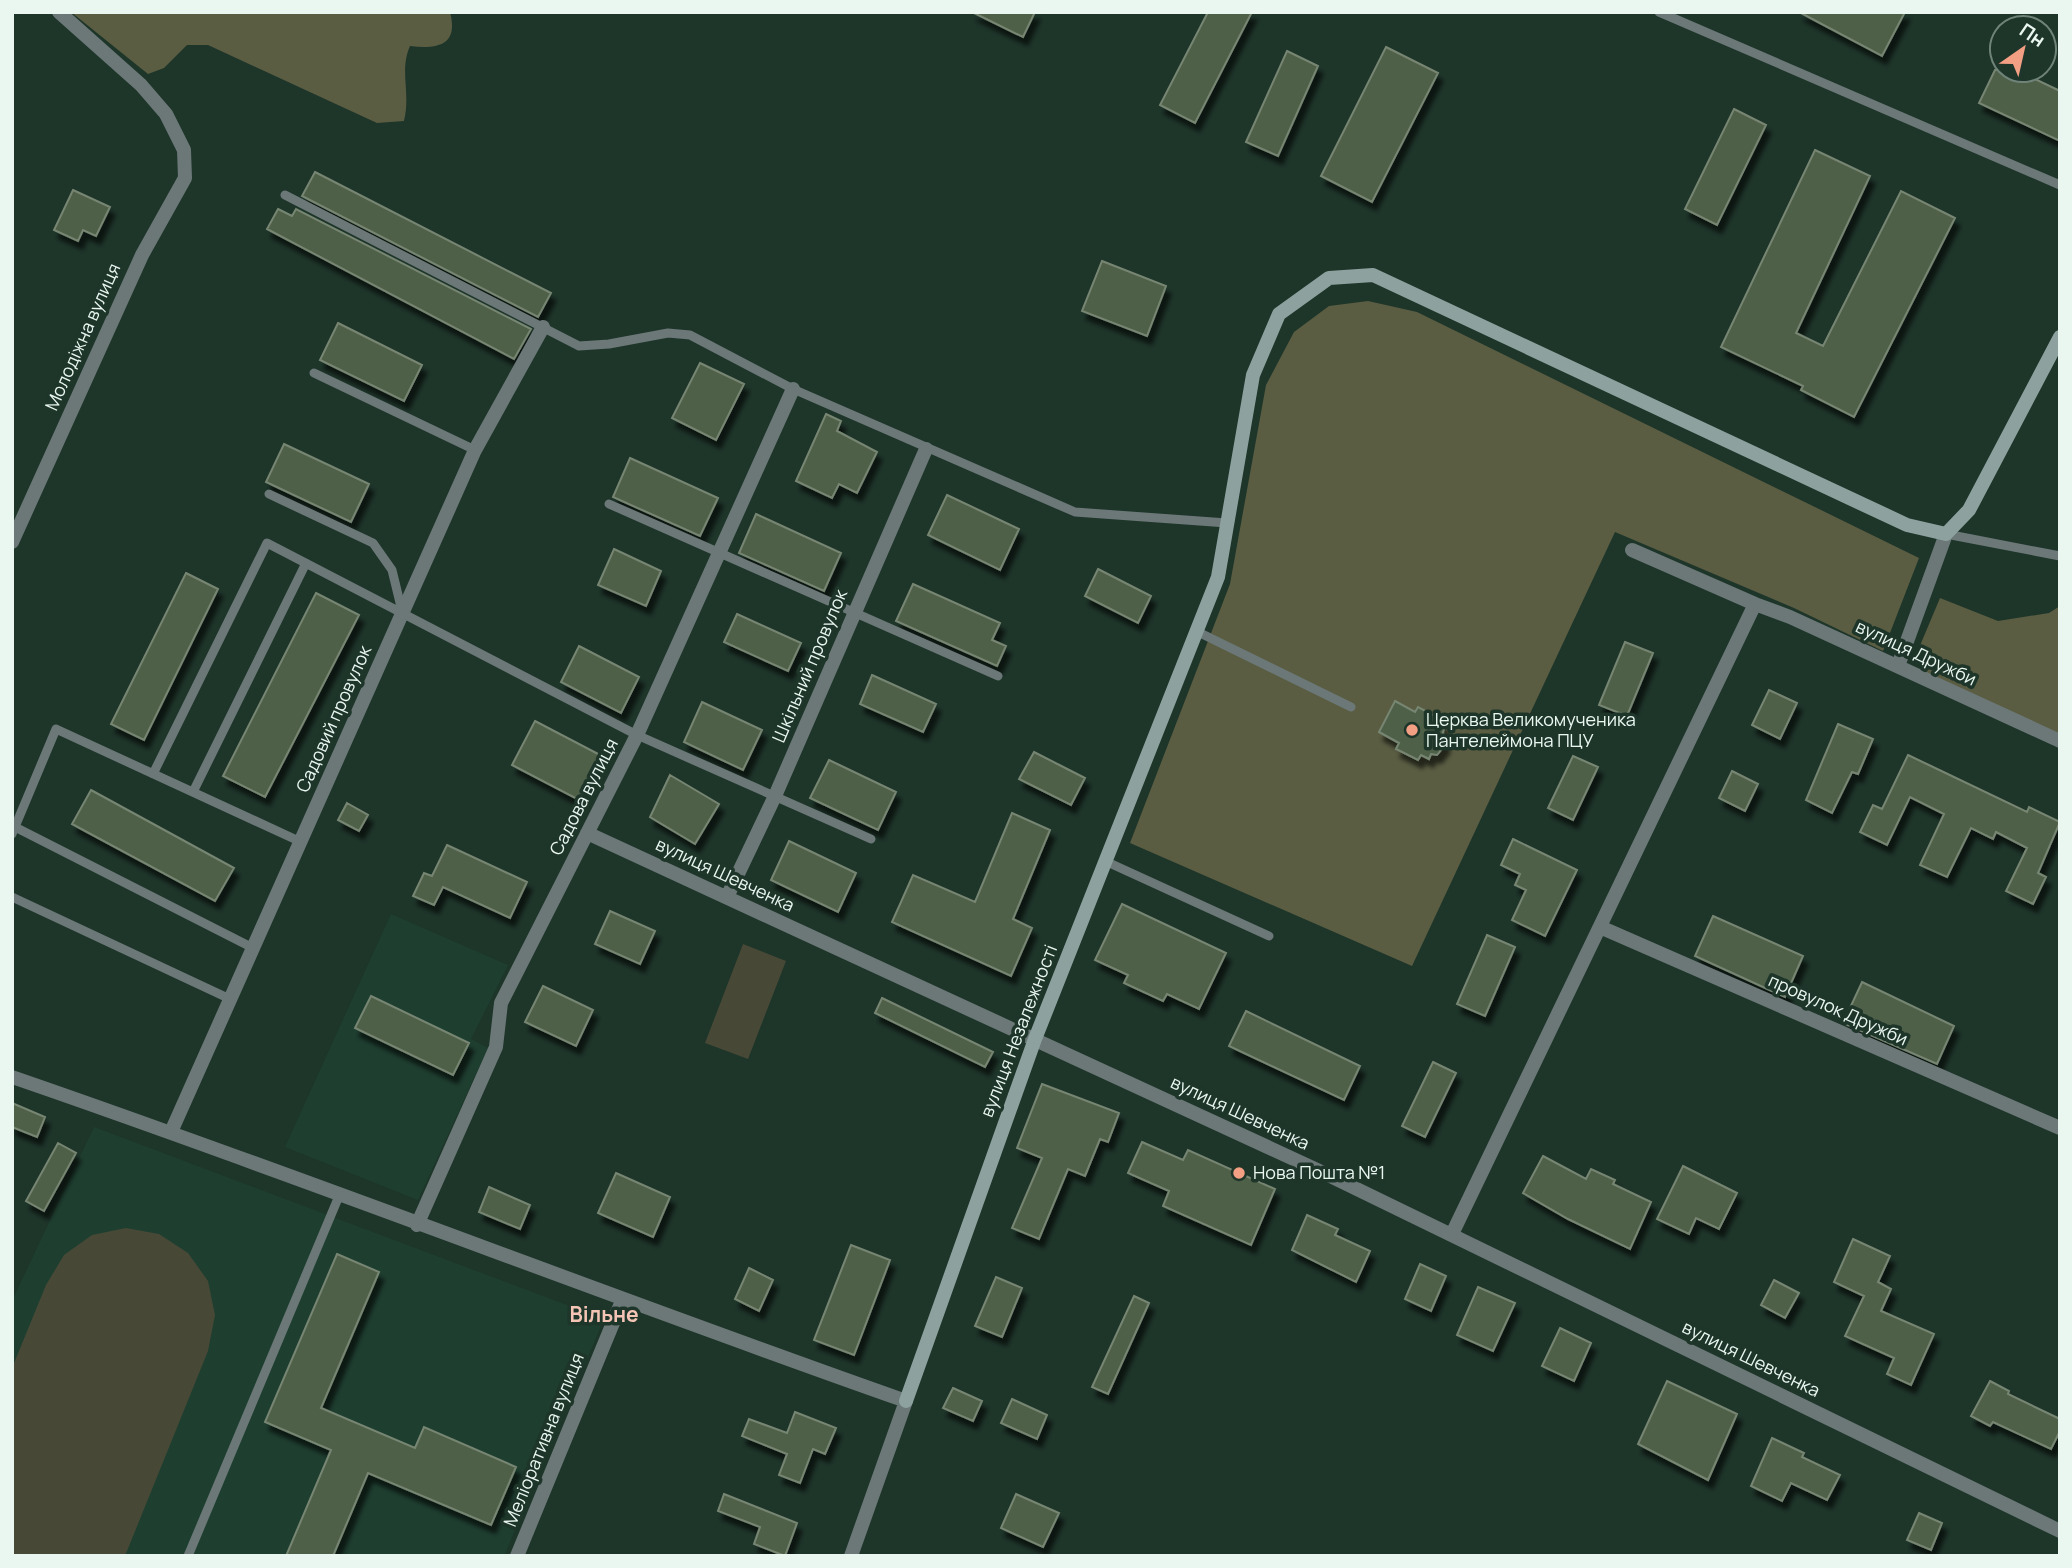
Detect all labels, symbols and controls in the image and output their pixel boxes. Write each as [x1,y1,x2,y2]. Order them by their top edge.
north arrow [1988,14,2058,84]
text: Пн [2015,17,2050,53]
street label: Молодіжна вулиця [39,259,125,414]
street label: Шкільний провулок [766,584,853,746]
street label: вулиця Дружби [1852,614,1981,691]
street label: Садовий провулок [290,640,377,796]
place label: Церква Великомученика Пантелеймона ПЦУ [1426,707,1636,752]
marker: Церква Великомученика Пантелеймона ПЦУ [1404,722,1420,738]
street label: Садова вулиця [543,734,623,859]
street label: вулиця Шевченка [652,831,799,917]
street label: вулиця Незалежності [974,941,1062,1120]
street label: провулок Дружби [1765,968,1912,1051]
street label: вулиця Шевченка [1167,1069,1314,1155]
place label: Нова Пошта №1 [1253,1160,1385,1184]
marker: Нова Пошта №1 [1231,1165,1247,1181]
district label: Вільне [569,1300,639,1328]
street label: вулиця Шевченка [1679,1314,1824,1402]
street label: Меліоративна вулиця [497,1349,589,1530]

